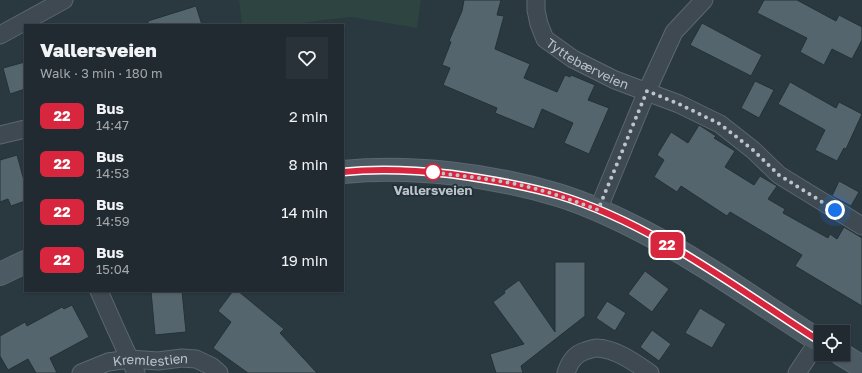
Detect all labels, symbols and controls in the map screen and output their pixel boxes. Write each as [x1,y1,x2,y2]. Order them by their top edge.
street label: Tyttebærveien [543,35,631,92]
button: heart [286,37,328,79]
text: Vallersveien [40,38,157,61]
text: Walk · 3 min · 180 m [40,65,163,81]
text: Bus [96,99,124,117]
text: 22 [53,107,71,124]
text: 2 min [289,107,328,125]
text: 14:47 [96,117,129,133]
text: Bus [96,147,124,165]
text: 22 [53,155,71,172]
text: 8 min [289,155,328,173]
marker: Vallersveien [424,163,442,181]
text: 14:53 [96,165,129,181]
place label: Vallersveien [394,182,473,198]
text: Bus [96,195,124,213]
your location [825,200,845,220]
text: 22 [53,203,71,220]
text: 14 min [281,203,328,221]
text: 14:59 [96,213,130,229]
line badge: 22 [649,232,685,258]
text: 22 [658,236,676,253]
text: Bus [96,243,124,261]
text: 22 [53,251,71,268]
text: 19 min [281,251,328,269]
text: 15:04 [96,261,130,277]
map controls [814,325,850,361]
button: locate [814,325,850,361]
street label: Kremlestien [112,350,189,369]

